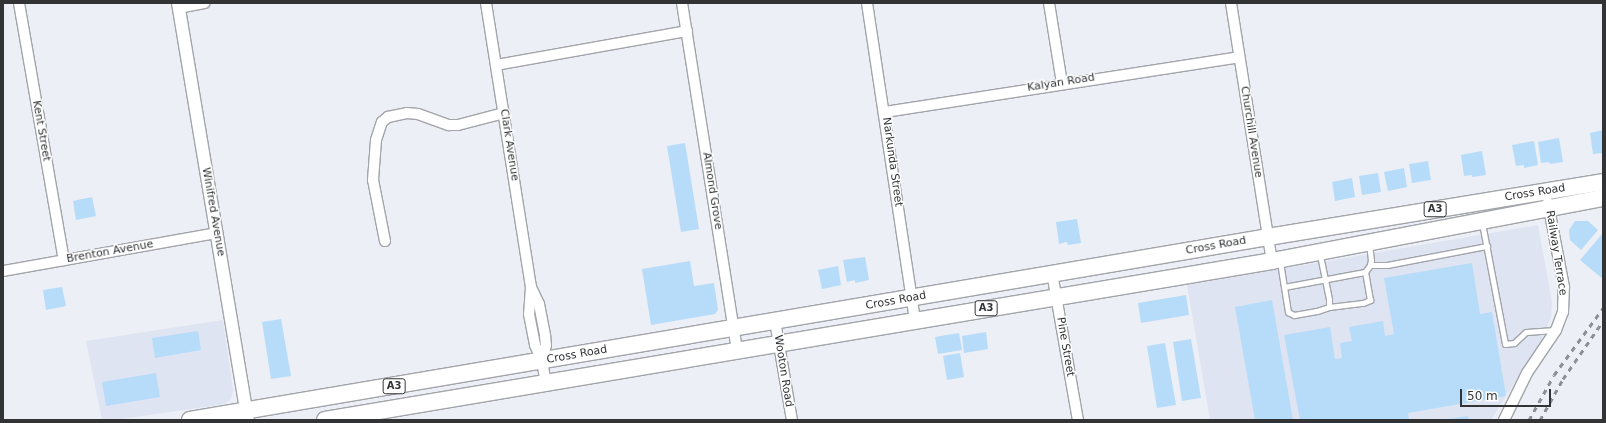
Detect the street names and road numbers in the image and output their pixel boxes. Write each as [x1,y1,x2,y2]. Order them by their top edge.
street label: Kalyan Road [1026,71,1096,95]
street label: Churchill Avenue [1237,85,1265,179]
street label: Kent Street [29,100,53,162]
street label: Clark Avenue [497,108,521,182]
street label: Narkunda Street [879,116,905,208]
street label: Almond Grove [699,151,725,231]
street label: Winifred Avenue [199,167,227,257]
street label: Cross Road [1504,182,1566,204]
road number: A3 [1423,201,1447,217]
street label: Railway Terrace [1543,209,1569,297]
street label: Cross Road [1185,234,1247,258]
street label: Brenton Avenue [66,238,154,266]
street label: Cross Road [865,289,927,313]
road number: A3 [974,300,998,316]
street label: Pine Street [1053,316,1077,378]
street label: Wooton Road [771,334,795,408]
street label: Cross Road [546,343,608,367]
road number: A3 [382,378,406,394]

